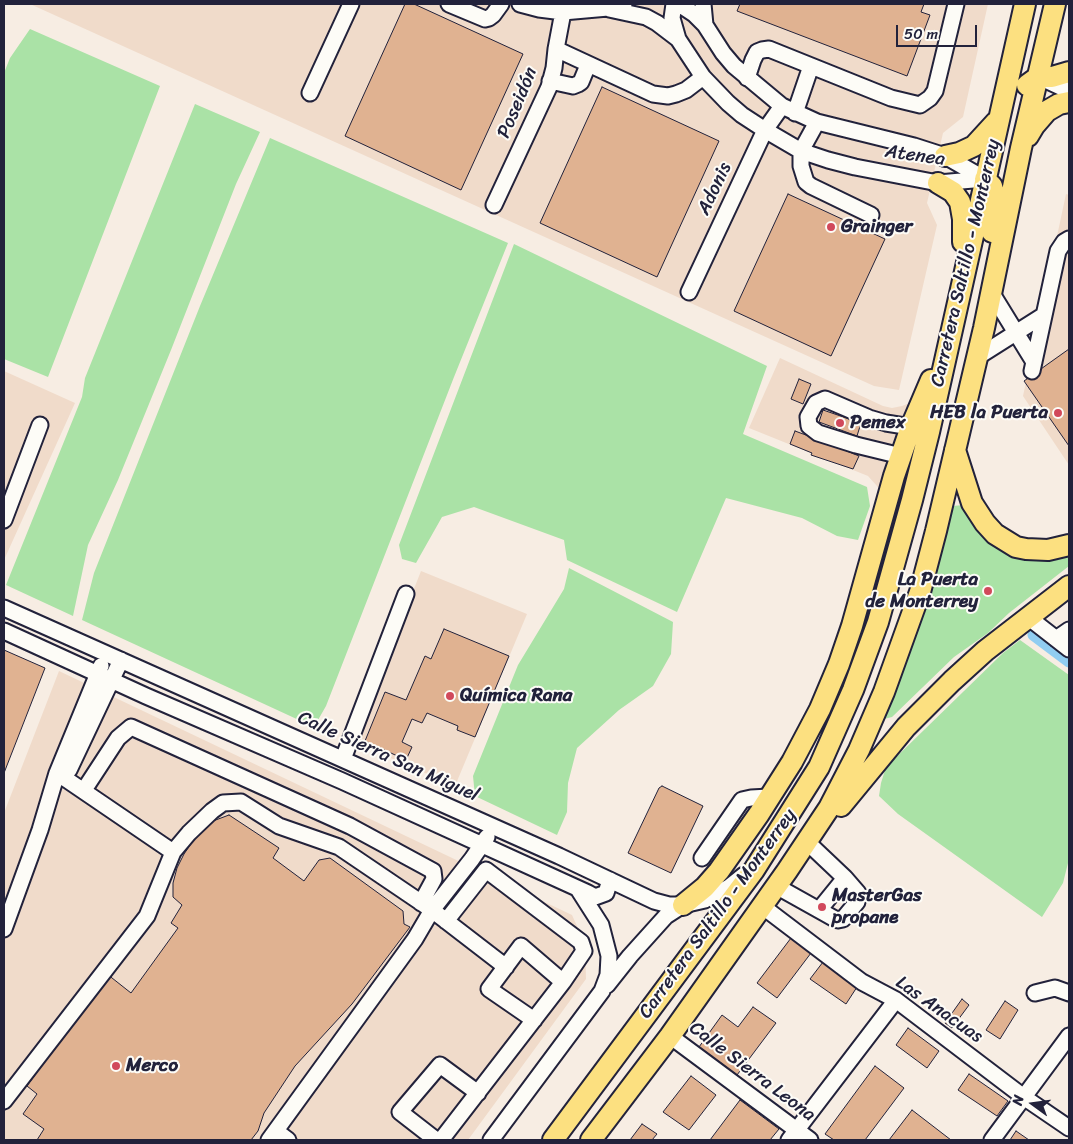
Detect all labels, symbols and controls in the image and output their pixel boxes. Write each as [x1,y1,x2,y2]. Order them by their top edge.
scale bar [898,15,979,47]
text: 50 m [904,21,938,47]
street label: Poseidón [493,64,543,142]
street label: Carretera Saltillo - Monterrey [926,137,1006,389]
street label: Atenea [884,141,946,171]
street label: Adonis [693,159,737,219]
place label: Grainger [841,216,912,238]
marker: Grainger [825,221,837,233]
place label: HEB la Puerta [930,402,1048,424]
marker: HEB la Puerta [1052,407,1064,419]
place label: Pemex [850,412,905,434]
marker: Pemex [834,417,846,429]
place label: La Puerta de Monterrey [865,569,978,613]
marker: La Puerta de Monterrey [982,585,994,597]
place label: Química Rana [460,685,572,707]
marker: Química Rana [444,690,456,702]
street label: Calle Sierra San Miguel [294,707,482,807]
street label: Carretera Saltillo - Monterrey [634,805,802,1023]
place label: MasterGas propane [832,885,922,929]
marker: MasterGas propane [816,901,828,913]
street label: Las Anacuas [891,972,987,1048]
street label: Calle Sierra Leona [684,1017,820,1127]
place label: Merco [126,1055,178,1077]
marker: Merco [110,1060,122,1072]
north arrow [1008,1079,1058,1129]
text: N [1005,1093,1031,1108]

